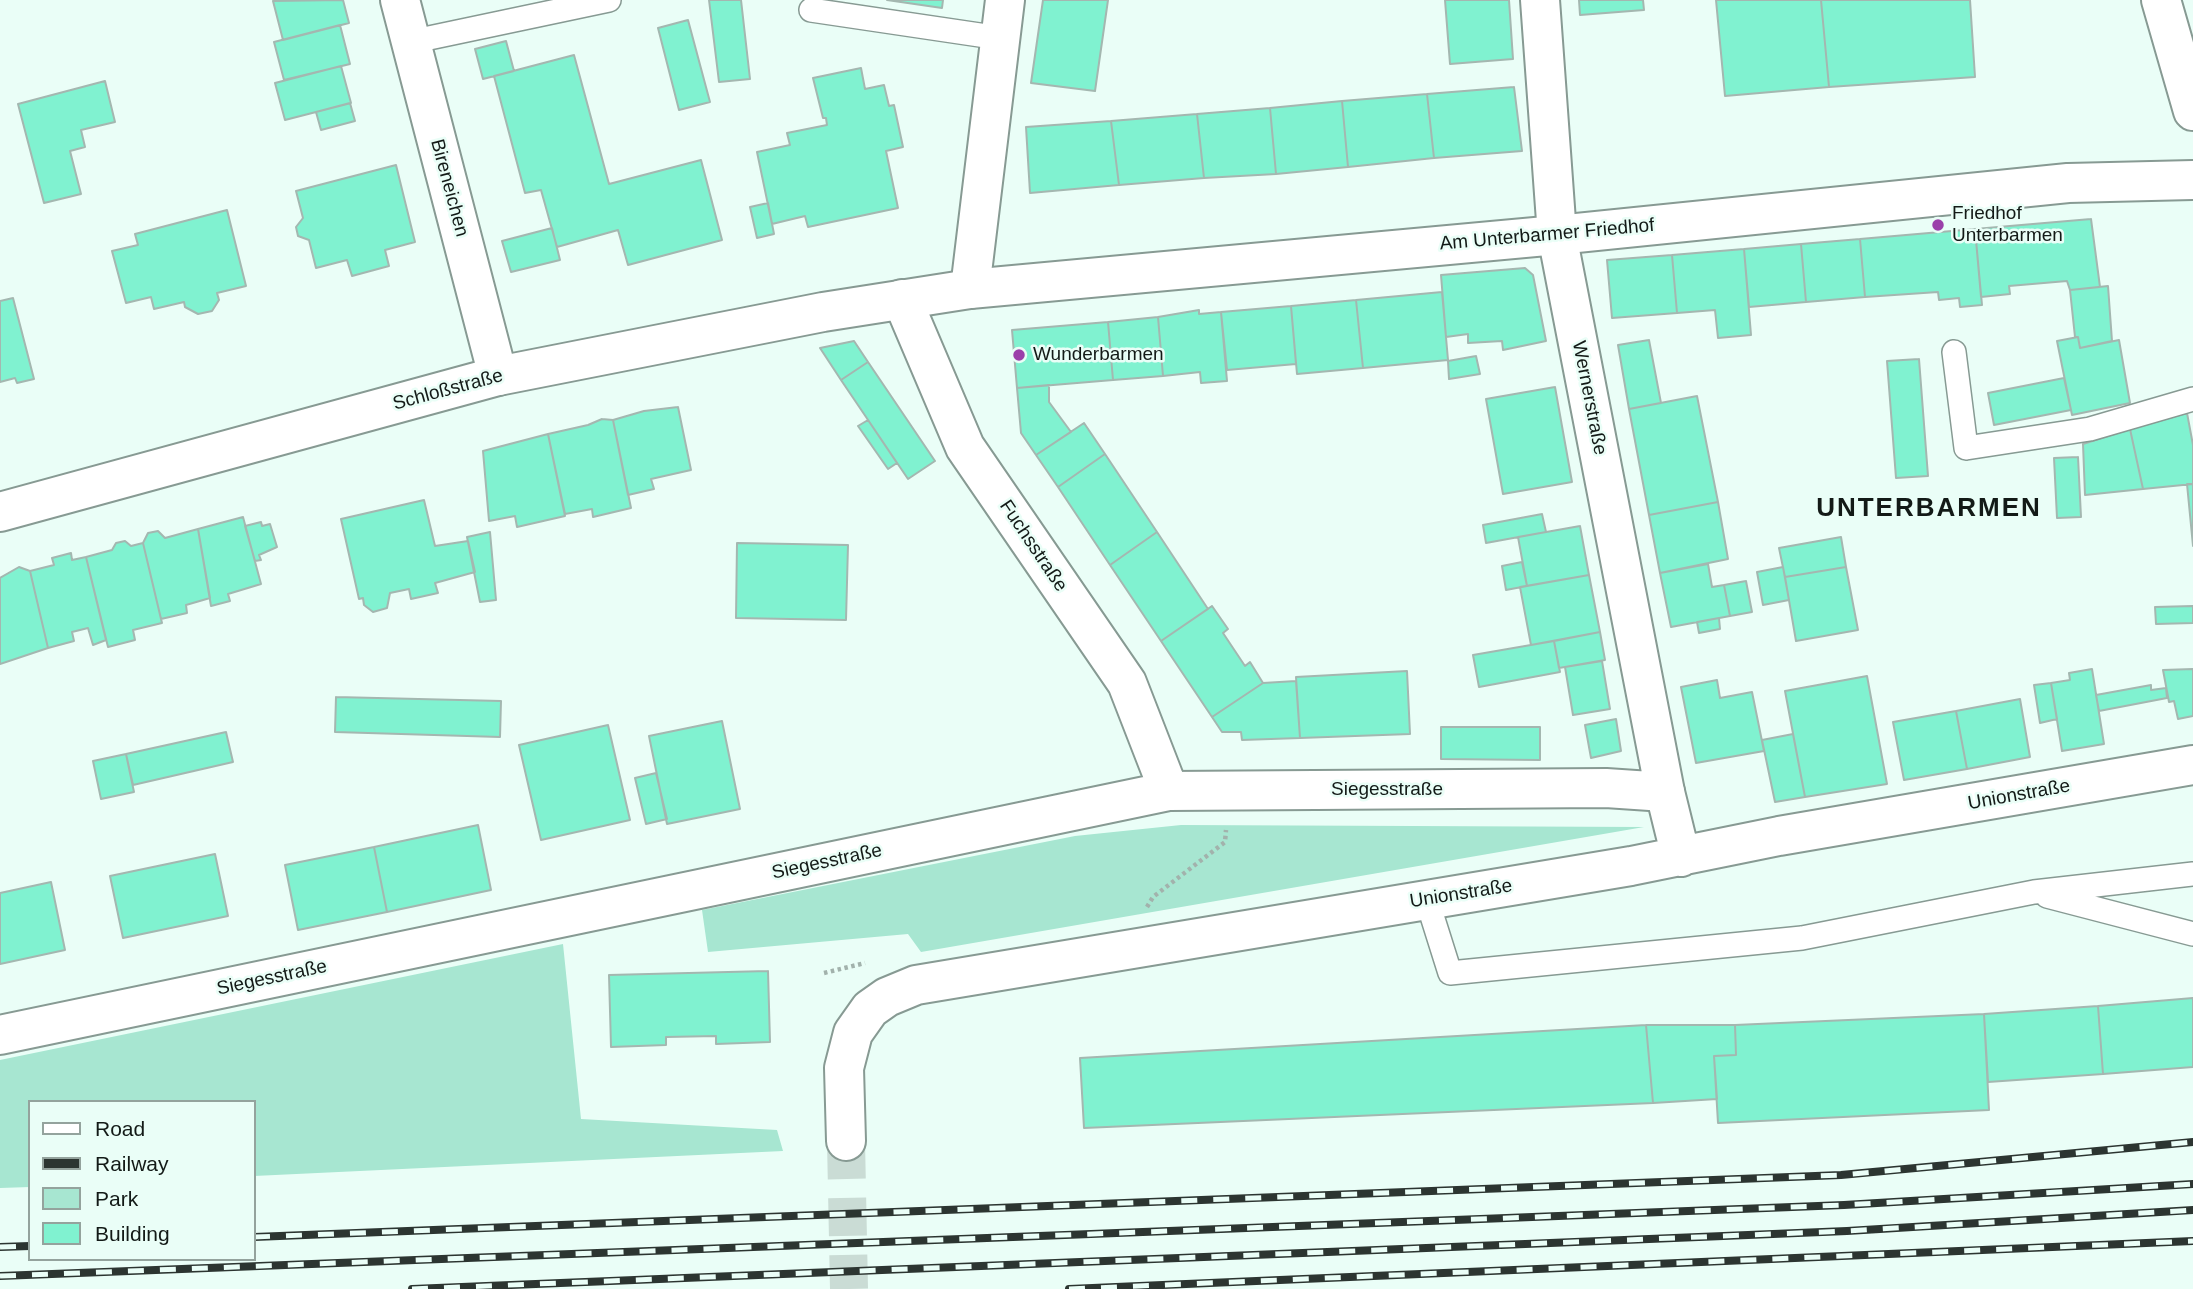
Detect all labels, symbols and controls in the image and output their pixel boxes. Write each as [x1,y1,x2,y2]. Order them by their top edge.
street label: Bireneichen [425,137,473,239]
place label: Friedhof Unterbarmen [1952,203,2063,247]
street label: Am Unterbarmer Friedhof [1439,214,1655,256]
marker: Friedhof Unterbarmen [1930,217,1946,233]
street label: Wernerstraße [1567,339,1611,457]
place label: Wunderbarmen [1033,344,1164,366]
marker: Wunderbarmen [1011,347,1027,363]
street label: Schloßstraße [390,364,506,416]
district label: UNTERBARMEN [1818,493,2040,525]
street label: Fuchsstraße [994,496,1072,596]
street label: Unionstraße [1966,775,2072,815]
street label: Siegesstraße [1331,779,1443,801]
street label: Siegesstraße [770,839,884,885]
street label: Unionstraße [1408,875,1514,913]
street label: Siegesstraße [215,955,329,1001]
legend [28,1100,256,1261]
text: Road [95,1117,145,1140]
text: Railway [95,1152,169,1175]
text: Park [95,1187,138,1210]
text: Building [95,1222,170,1245]

